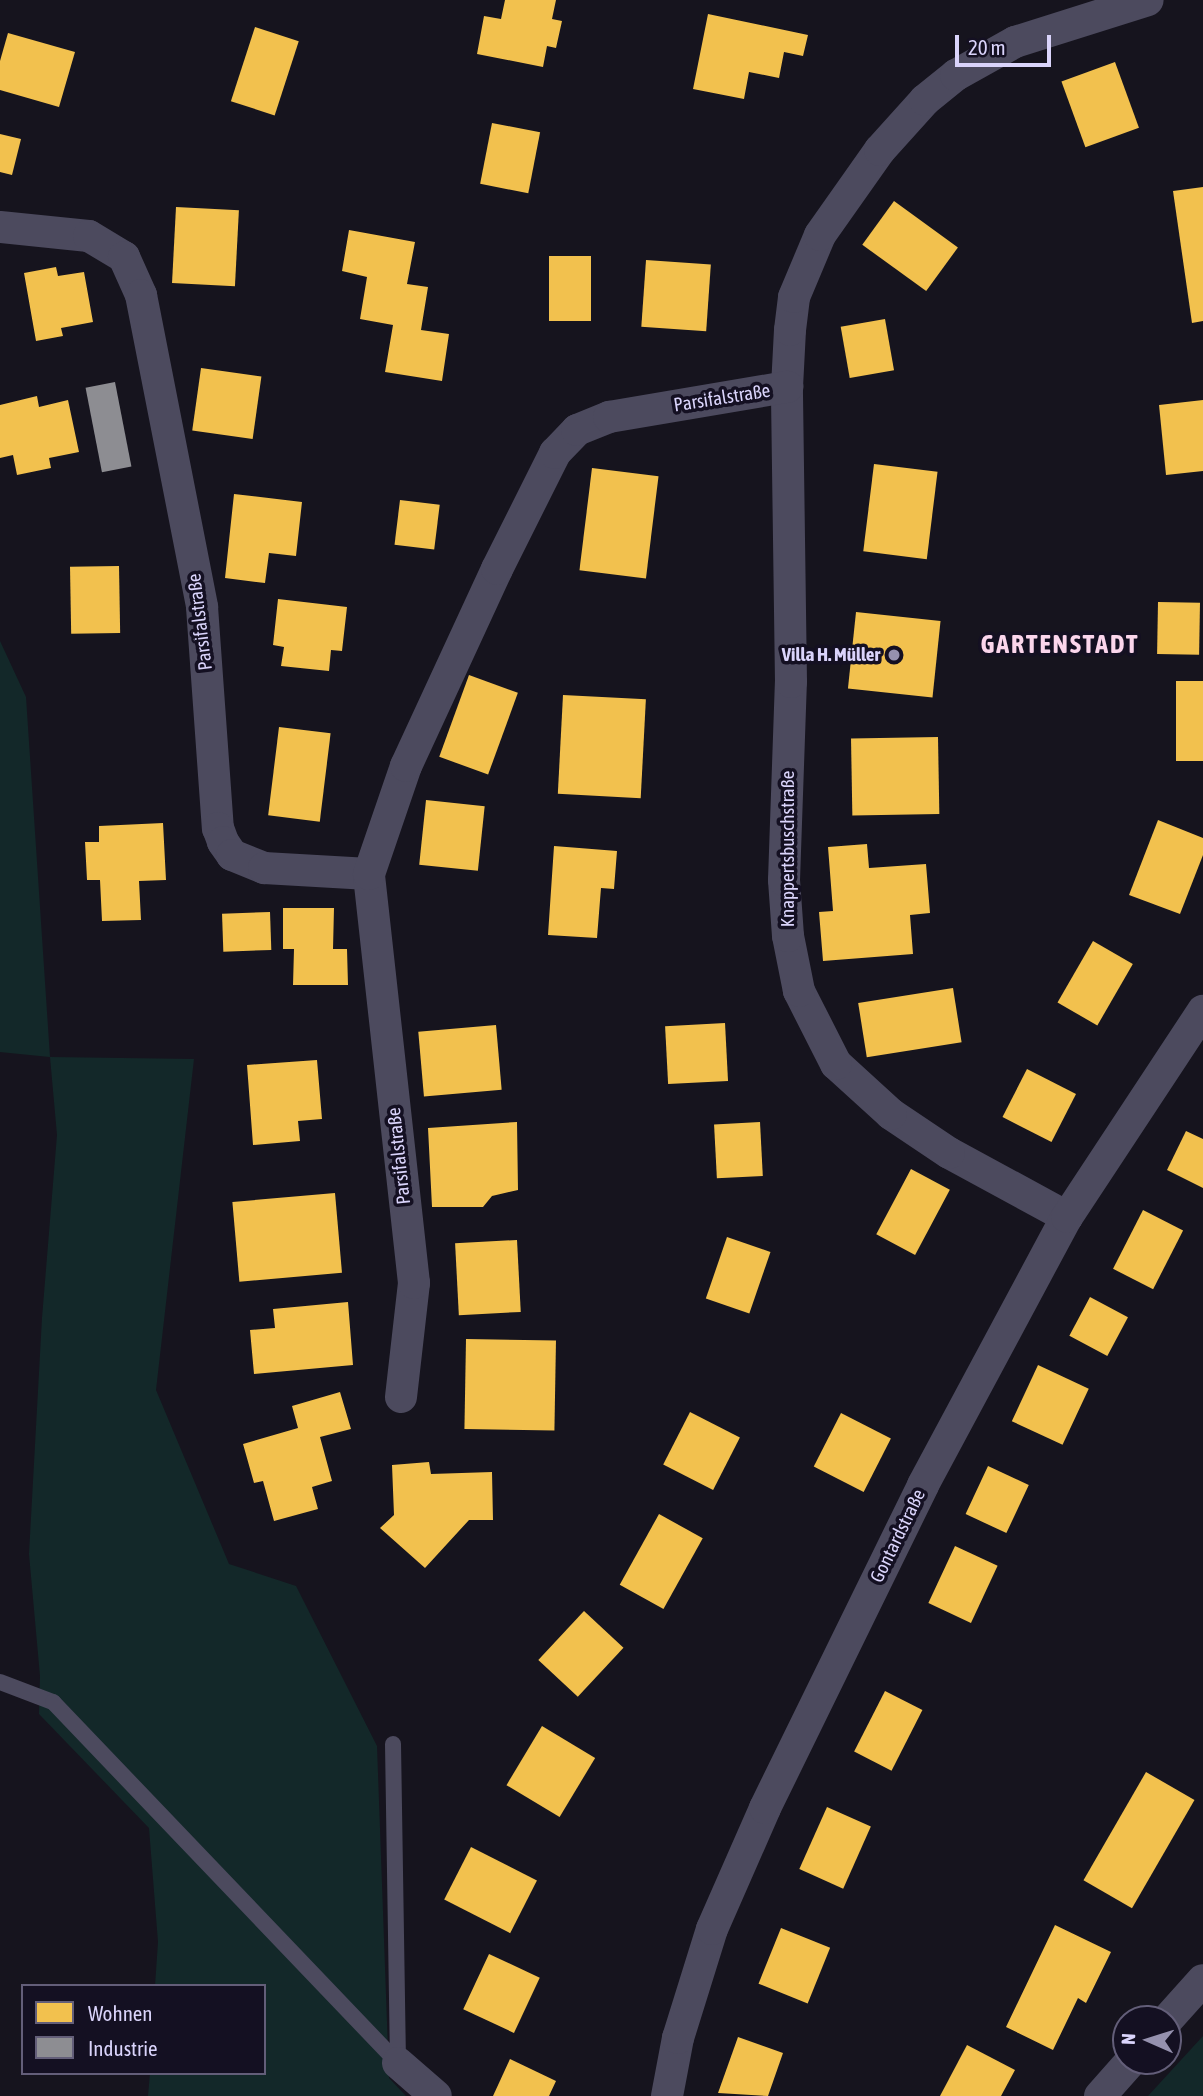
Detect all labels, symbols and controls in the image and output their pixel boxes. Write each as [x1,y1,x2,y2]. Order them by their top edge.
scale bar [958,21,1054,65]
text: 20 m [968,35,1006,59]
street label: Parsifalstraße [672,379,772,417]
street label: Parsifalstraße [183,572,217,672]
district label: GARTENSTADT [982,629,1138,661]
place label: Villa H. Müller [782,644,880,666]
marker: Villa H. Müller [886,647,902,663]
street label: Knappertsbuschstraße [777,771,799,927]
street label: Parsifalstraße [383,1106,415,1206]
street label: Gontardstraße [866,1486,930,1586]
legend [21,1984,266,2075]
text: Wohnen [88,2001,153,2025]
north arrow [1112,2005,1182,2075]
text: N [1117,2033,1139,2045]
text: Industrie [88,2036,158,2060]

